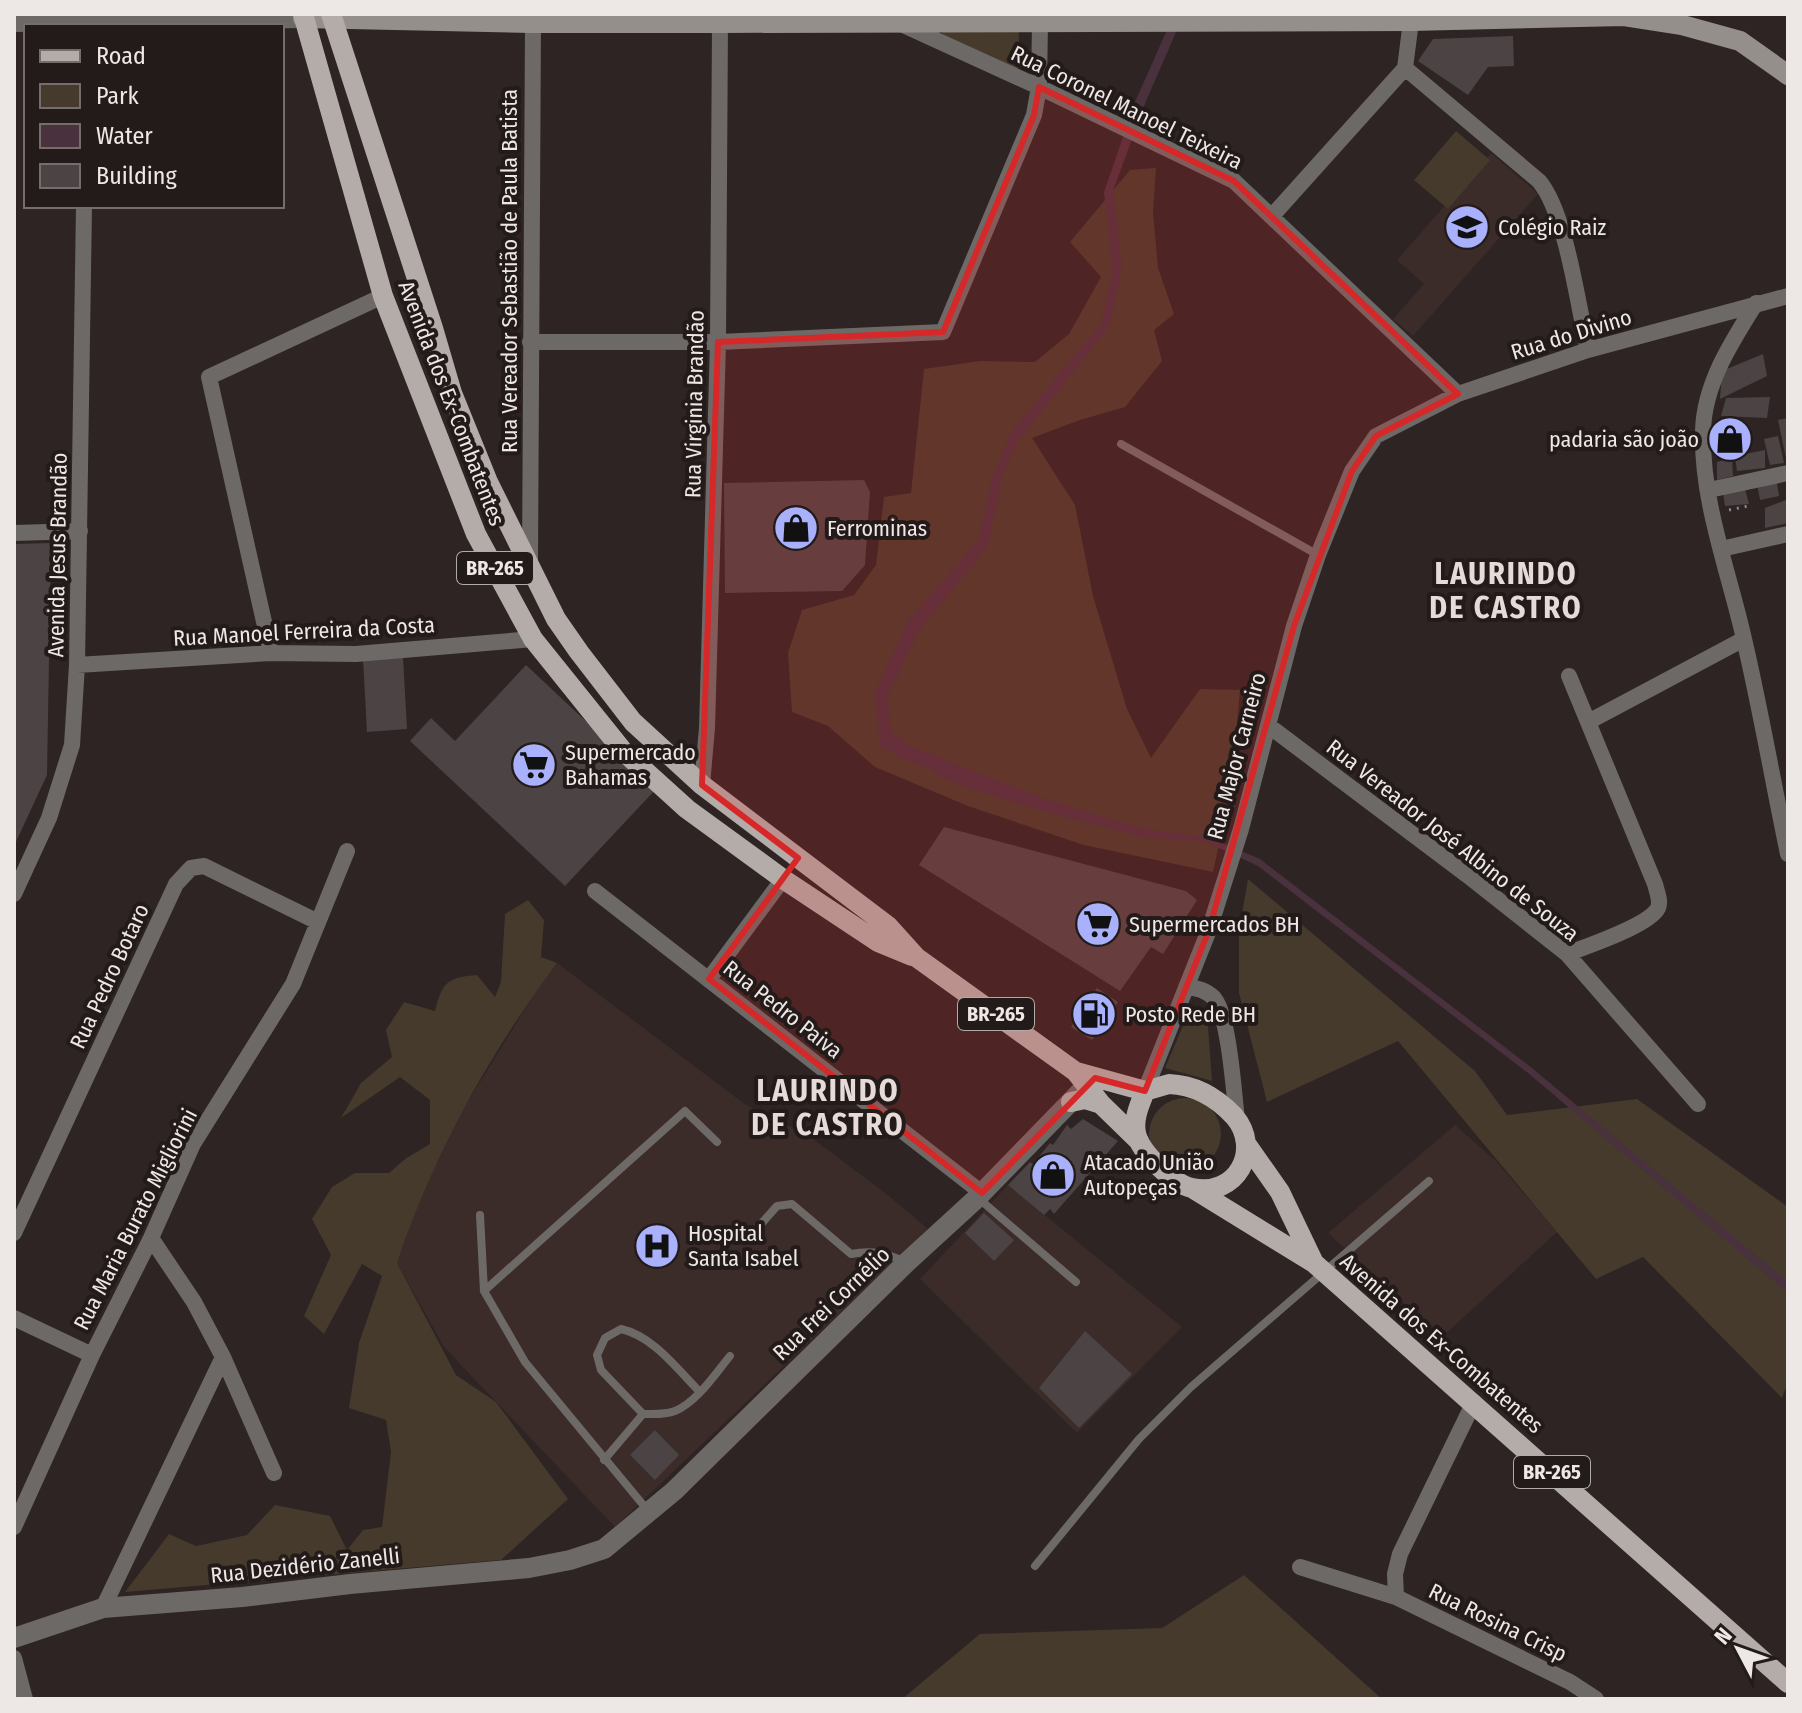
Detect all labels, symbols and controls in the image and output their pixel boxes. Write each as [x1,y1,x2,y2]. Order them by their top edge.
legend [24,24,284,208]
street label: Rua Coronel Manoel Teixeira [1007,40,1247,175]
text: Road [96,42,146,70]
text: Park [96,82,139,110]
street label: Rua Vereador Sebastião de Paula Batista [496,89,523,453]
text: Water [96,122,153,150]
text: Building [96,162,178,190]
school or university icon: Colégio Raiz [1443,203,1491,251]
place label: Colégio Raiz [1498,214,1607,241]
street label: Avenida dos Ex-Combatentes [392,277,511,529]
street label: Rua do Divino [1508,303,1635,366]
street label: Rua Virginia Brandão [679,310,710,498]
shop icon: padaria são joão [1706,415,1754,463]
place label: padaria são joão [1549,426,1699,453]
street label: Avenida Jesus Brandão [42,452,73,658]
shop icon: Ferrominas [772,504,820,552]
place label: Ferrominas [827,515,927,542]
road number: BR-265 [457,552,533,584]
district label: LAURINDO DE CASTRO [1429,556,1583,626]
street label: Rua Manoel Ferreira da Costa [173,611,436,652]
street label: Rua Major Carneiro [1201,670,1272,843]
street label: Rua Vereador José Albino de Souza [1321,734,1584,947]
place label: Supermercado Bahamas [565,739,696,791]
supermarket icon: Supermercado Bahamas [510,741,558,789]
street label: Rua Pedro Botaro [64,899,155,1053]
supermarket icon: Supermercados BH [1074,900,1122,948]
place label: Supermercados BH [1129,911,1300,938]
street label: Rua Pedro Paiva [718,955,848,1064]
fuel station icon: Posto Rede BH [1070,990,1118,1038]
road number: BR-265 [958,998,1034,1030]
place label: Posto Rede BH [1125,1001,1256,1028]
district label: LAURINDO DE CASTRO [751,1073,905,1143]
street label: Rua Maria Burato Migliorini [68,1104,203,1334]
place label: Atacado União Autopeças [1084,1149,1214,1201]
shop icon: Atacado União Autopeças [1029,1151,1077,1199]
place label: Hospital Santa Isabel [688,1220,799,1272]
hospital icon: Hospital Santa Isabel [633,1222,681,1270]
street label: Rua Frei Cornélio [767,1241,896,1366]
street label: Avenida dos Ex-Combatentes [1335,1248,1549,1439]
road number: BR-265 [1514,1456,1590,1488]
street label: Rua Dezidério Zanelli [209,1542,401,1589]
street label: Rua Rosina Crisp [1424,1577,1571,1668]
north arrow [1698,1609,1778,1689]
text: N [1709,1622,1738,1650]

